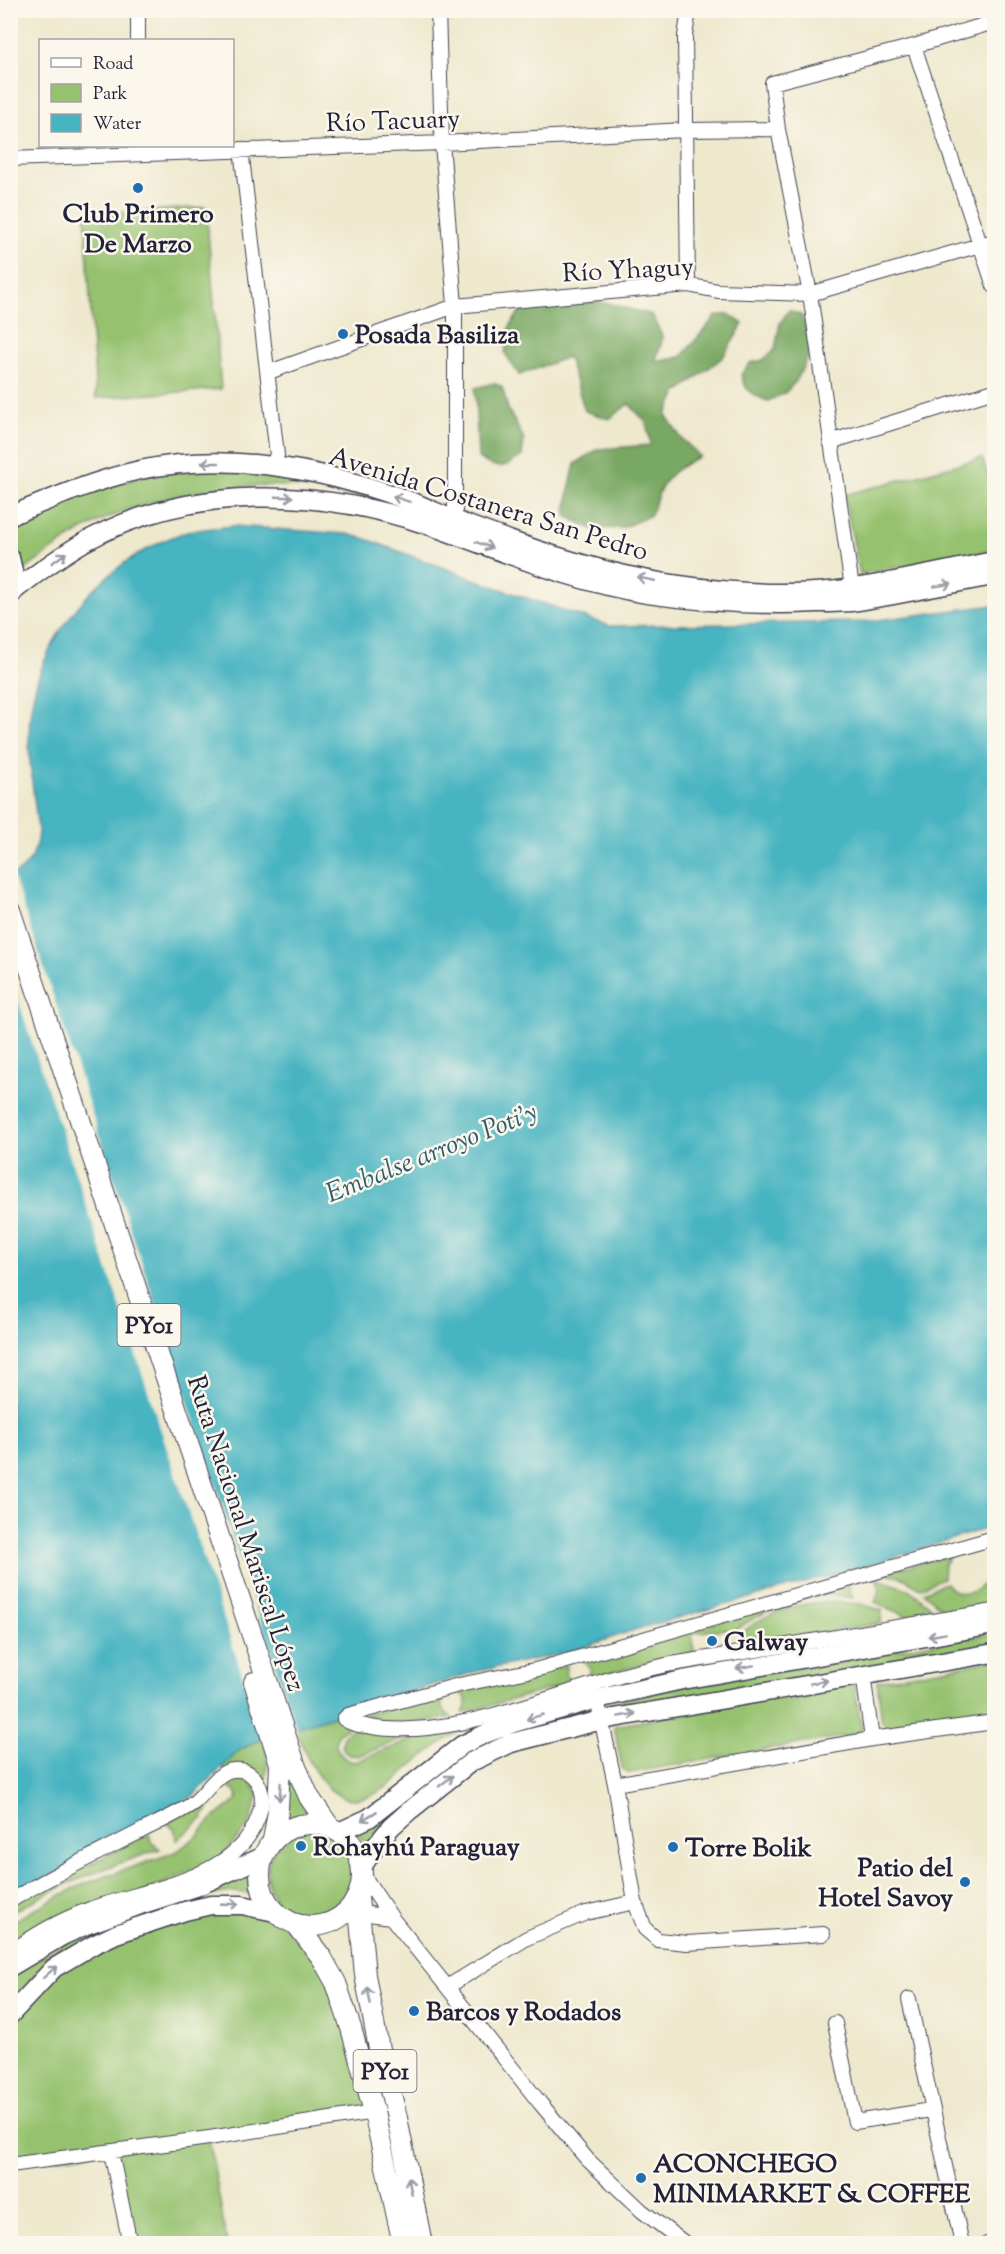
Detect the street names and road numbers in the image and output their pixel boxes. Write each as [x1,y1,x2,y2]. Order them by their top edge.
street label: Río Tacuary [325,102,461,143]
street label: Río Yhaguy [561,250,695,293]
street label: Avenida Costanera San Pedro [324,439,652,572]
road number: PY01 [118,1304,180,1346]
street label: Ruta Nacional Mariscal López [176,1371,313,1697]
road number: PY01 [354,2050,416,2092]

